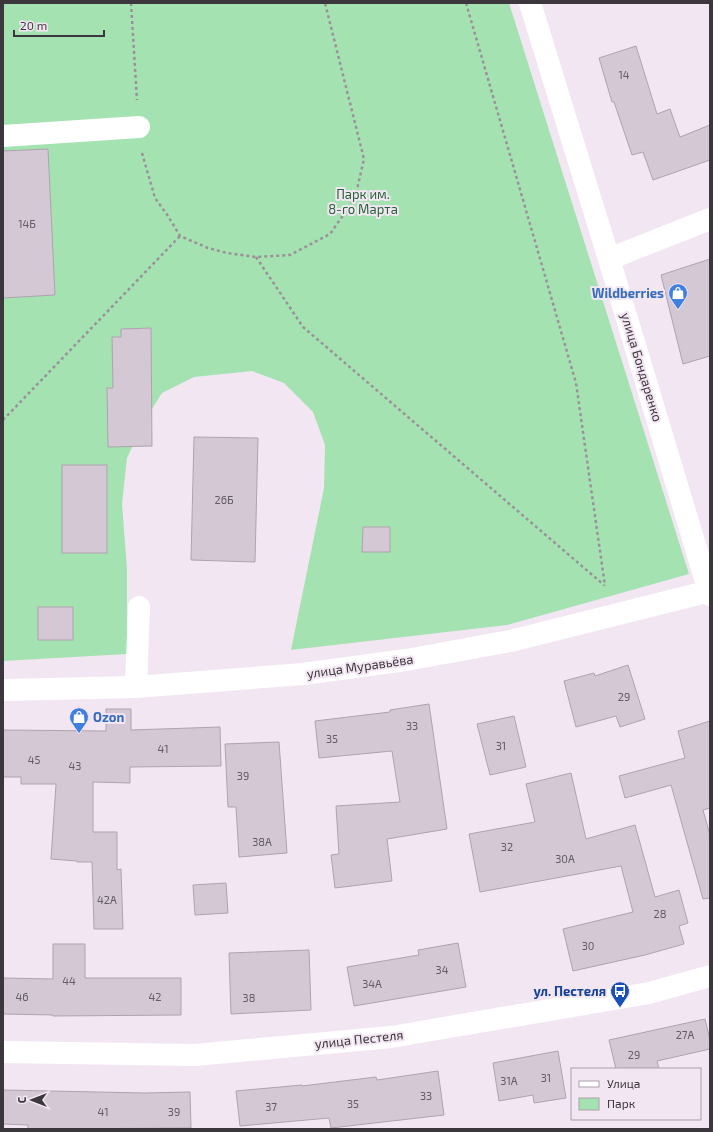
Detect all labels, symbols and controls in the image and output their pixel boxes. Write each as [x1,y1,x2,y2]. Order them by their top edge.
scale bar [14,12,104,38]
text: 20 m [20,18,47,32]
house number: 14 [618,68,630,81]
park label: Парк им. 8-го Марта [328,186,398,217]
house number: 14Б [18,217,36,230]
shop icon: Wildberries [667,282,689,310]
place label: Wildberries [592,285,664,301]
street label: улица Бондаренко [618,310,666,424]
house number: 26Б [214,493,234,506]
street label: улица Муравьёва [306,651,414,681]
house number: 29 [618,690,630,703]
shop icon: Ozon [68,706,90,734]
place label: Ozon [93,709,124,725]
house number: 33 [406,719,418,732]
house number: 35 [326,732,338,745]
house number: 31 [496,739,506,752]
house number: 41 [157,742,169,755]
house number: 45 [28,753,40,766]
house number: 43 [69,759,81,772]
house number: 39 [237,769,249,782]
house number: 38А [252,835,272,848]
house number: 32 [501,840,513,853]
house number: 30А [555,852,575,865]
house number: 42А [97,893,117,906]
house number: 28 [654,907,666,920]
house number: 30 [582,939,594,952]
house number: 34 [436,963,449,976]
house number: 44 [62,974,76,987]
house number: 34А [362,977,382,990]
bus stop icon: ул. Пестеля [609,980,631,1008]
place label: ул. Пестеля [533,983,606,999]
house number: 46 [15,990,29,1003]
house number: 42 [149,990,161,1003]
house number: 38 [243,991,255,1004]
street label: улица Пестеля [314,1026,404,1052]
house number: 27А [676,1028,694,1041]
house number: 29 [628,1048,640,1061]
legend [571,1068,701,1120]
house number: 31 [541,1071,551,1084]
house number: 31А [500,1074,518,1087]
text: Улица [607,1076,640,1090]
north arrow [12,1080,52,1120]
house number: 33 [420,1089,432,1102]
text: С [15,1096,28,1103]
text: Парк [607,1096,636,1110]
house number: 35 [347,1097,359,1110]
house number: 37 [265,1100,277,1113]
house number: 41 [97,1105,109,1118]
house number: 39 [168,1105,180,1118]

